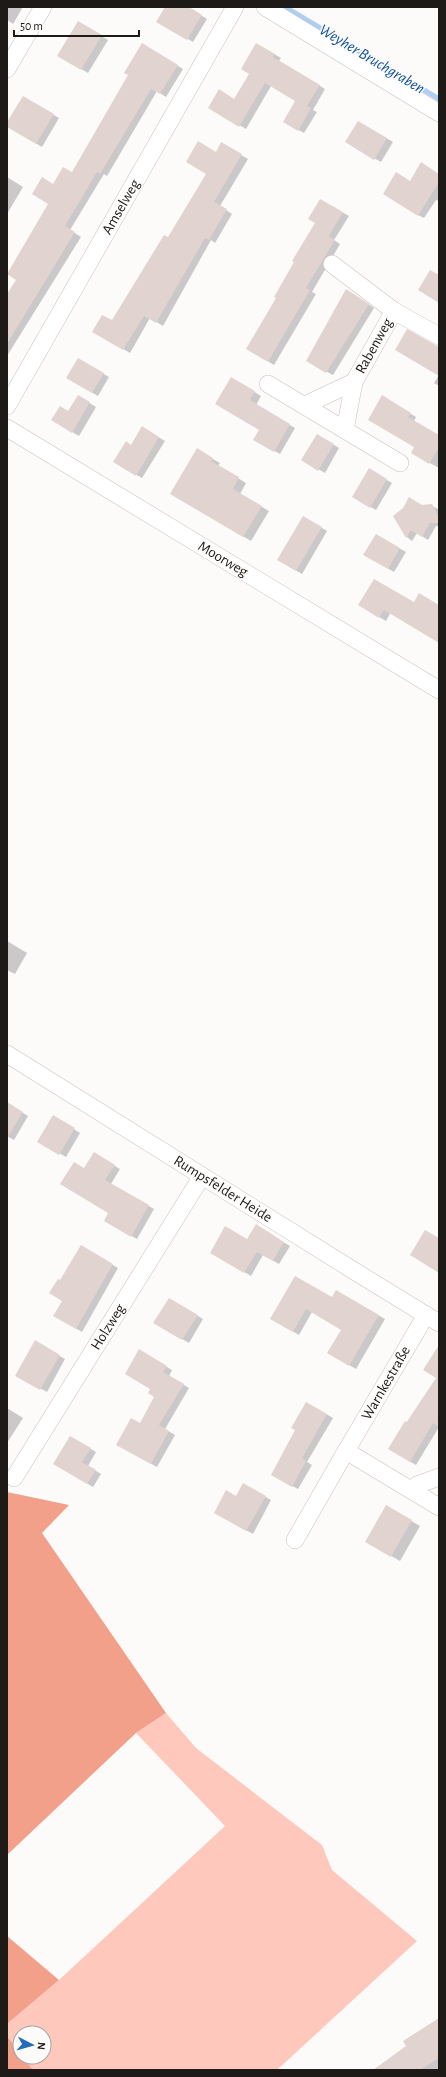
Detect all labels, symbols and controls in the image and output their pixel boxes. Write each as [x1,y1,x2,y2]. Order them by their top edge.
scale bar [14,12,139,38]
text: 50 m [20,20,43,32]
water label: Weyher Bruchgraben [316,21,428,97]
street label: Amselweg [99,176,143,237]
street label: Rabenweg [353,315,396,376]
street label: Moorweg [196,538,251,580]
street label: Rumpsfelder Heide [171,1153,275,1225]
street label: Holzweg [88,1301,128,1353]
street label: Warnkestraße [359,1343,413,1423]
north arrow [12,2025,52,2065]
text: N [36,2042,47,2050]

